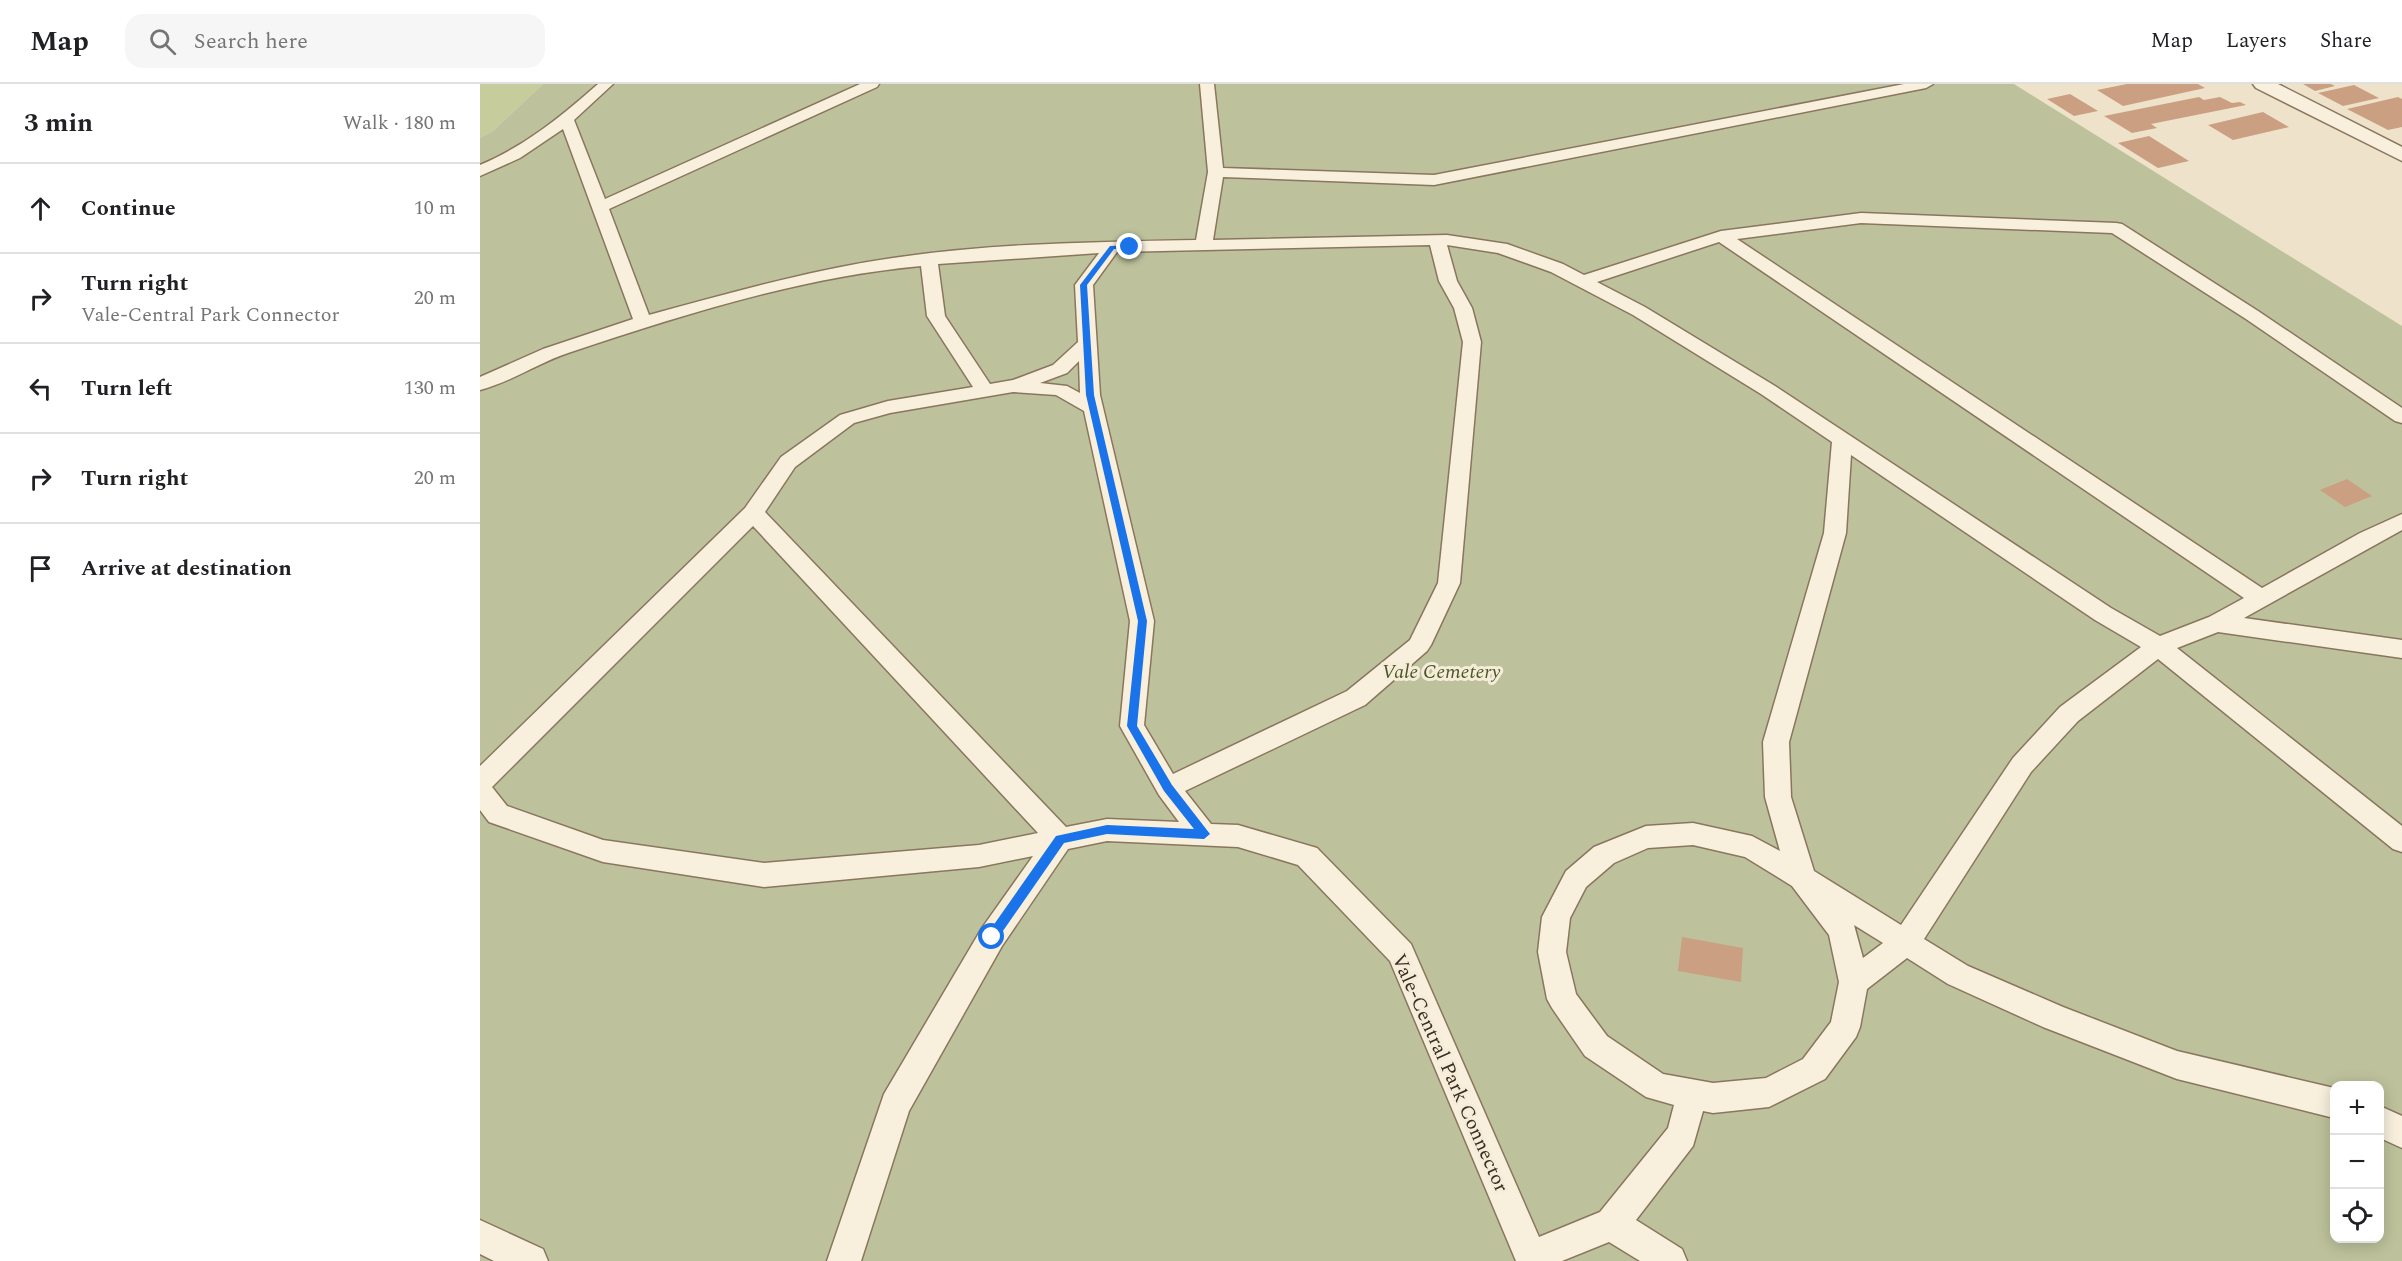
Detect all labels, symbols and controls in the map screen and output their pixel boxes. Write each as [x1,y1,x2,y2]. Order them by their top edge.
search box [125,14,545,68]
text: Map [30,20,89,63]
icon: search [146,25,179,58]
text: Search here [194,25,308,58]
text: Map [2151,25,2193,57]
text: Layers [2226,25,2287,57]
text: Share [2320,25,2372,57]
text: 3 min [24,103,93,143]
text: Walk · 180 m [343,108,456,138]
icon: ahead [24,192,57,225]
text: Continue [81,192,176,225]
text: 10 m [414,193,456,223]
route end [1116,233,1142,259]
text: Turn right [81,267,188,300]
icon: right [24,282,57,315]
text: 20 m [414,283,456,313]
text: Vale-Central Park Connector [81,300,339,330]
icon: left [24,372,57,405]
text: Turn left [81,372,173,405]
text: 130 m [404,373,456,403]
icon: right [24,462,57,495]
text: Turn right [81,462,188,495]
text: 20 m [414,463,456,493]
icon: arrive [24,552,57,585]
text: Arrive at destination [81,552,292,585]
park label: Vale Cemetery [1382,657,1500,687]
route start [978,923,1004,949]
street label: Vale-Central Park Connector [1384,949,1516,1197]
map controls [2330,1081,2384,1243]
button: + [2330,1081,2384,1135]
button: − [2330,1135,2384,1189]
button: locate [2330,1189,2384,1243]

